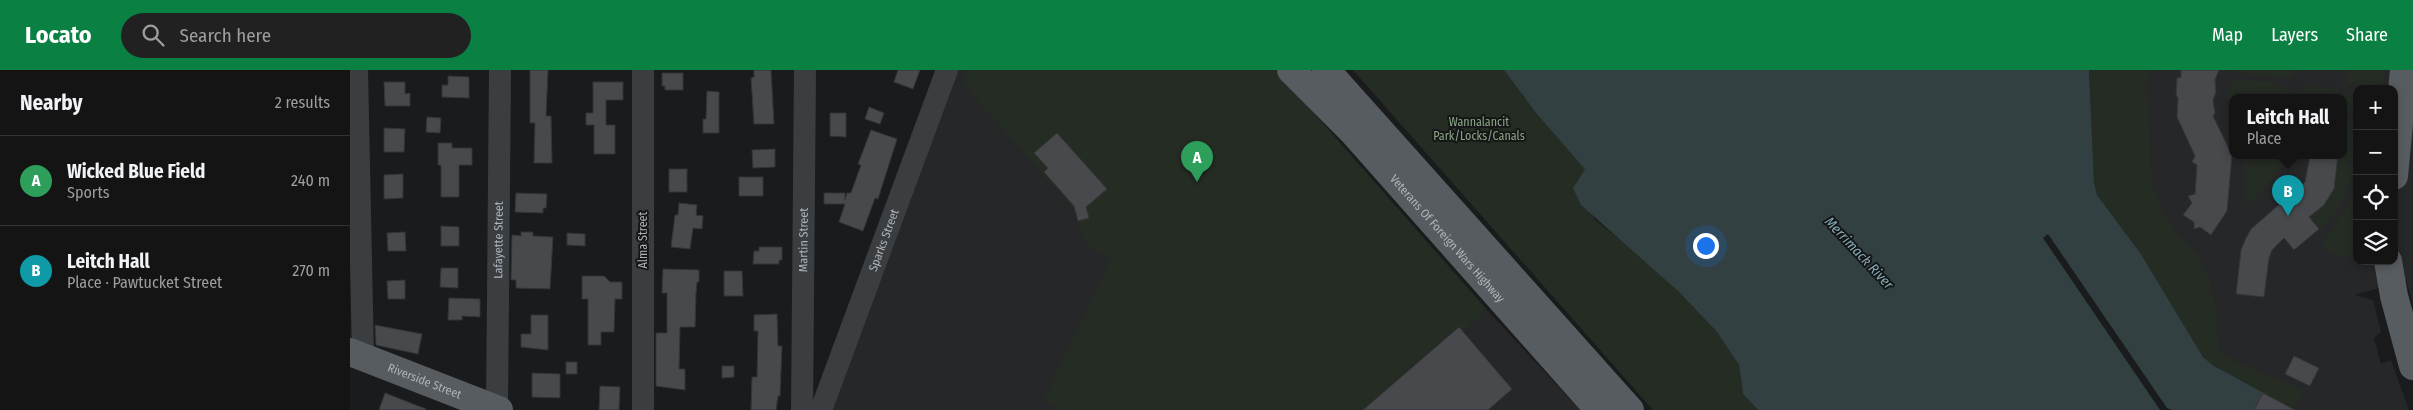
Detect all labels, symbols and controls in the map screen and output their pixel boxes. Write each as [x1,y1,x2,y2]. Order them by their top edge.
search box [121,13,471,58]
text: Locato [25,21,91,49]
icon: search [139,21,167,49]
text: Search here [179,24,271,47]
text: Map [2212,24,2243,46]
text: Layers [2271,24,2318,46]
text: Share [2346,24,2388,46]
map controls [2353,85,2398,265]
button: + [2353,85,2398,130]
text: Nearby [20,90,82,116]
text: 2 results [275,93,330,112]
popup [2229,94,2347,159]
text: Leitch Hall [2247,106,2329,129]
park label: Wannalancit Park/Locks/Canals [1433,115,1525,143]
text: Place [2247,129,2281,148]
button: − [2353,130,2398,175]
pin: A [1181,141,1213,182]
text: Wicked Blue Field [67,160,205,183]
text: A [32,171,40,190]
text: 240 m [291,171,330,190]
street label: Veterans Of Foreign Wars Highway [1387,172,1508,306]
pin: B [2272,175,2304,216]
button: locate [2353,175,2398,220]
text: Sports [67,183,110,202]
street label: Lafayette Street [491,201,506,279]
street label: Sparks Street [866,207,902,273]
street label: Martin Street [796,208,811,272]
street label: Alma Street [636,211,650,268]
water label: Merrimack River [1821,213,1898,294]
button: layers [2353,220,2398,265]
your location [1693,233,1719,259]
text: Leitch Hall [67,250,150,273]
text: B [32,261,40,280]
text: 270 m [292,261,330,280]
text: Place · Pawtucket Street [67,273,222,292]
street label: Riverside Street [386,360,463,402]

